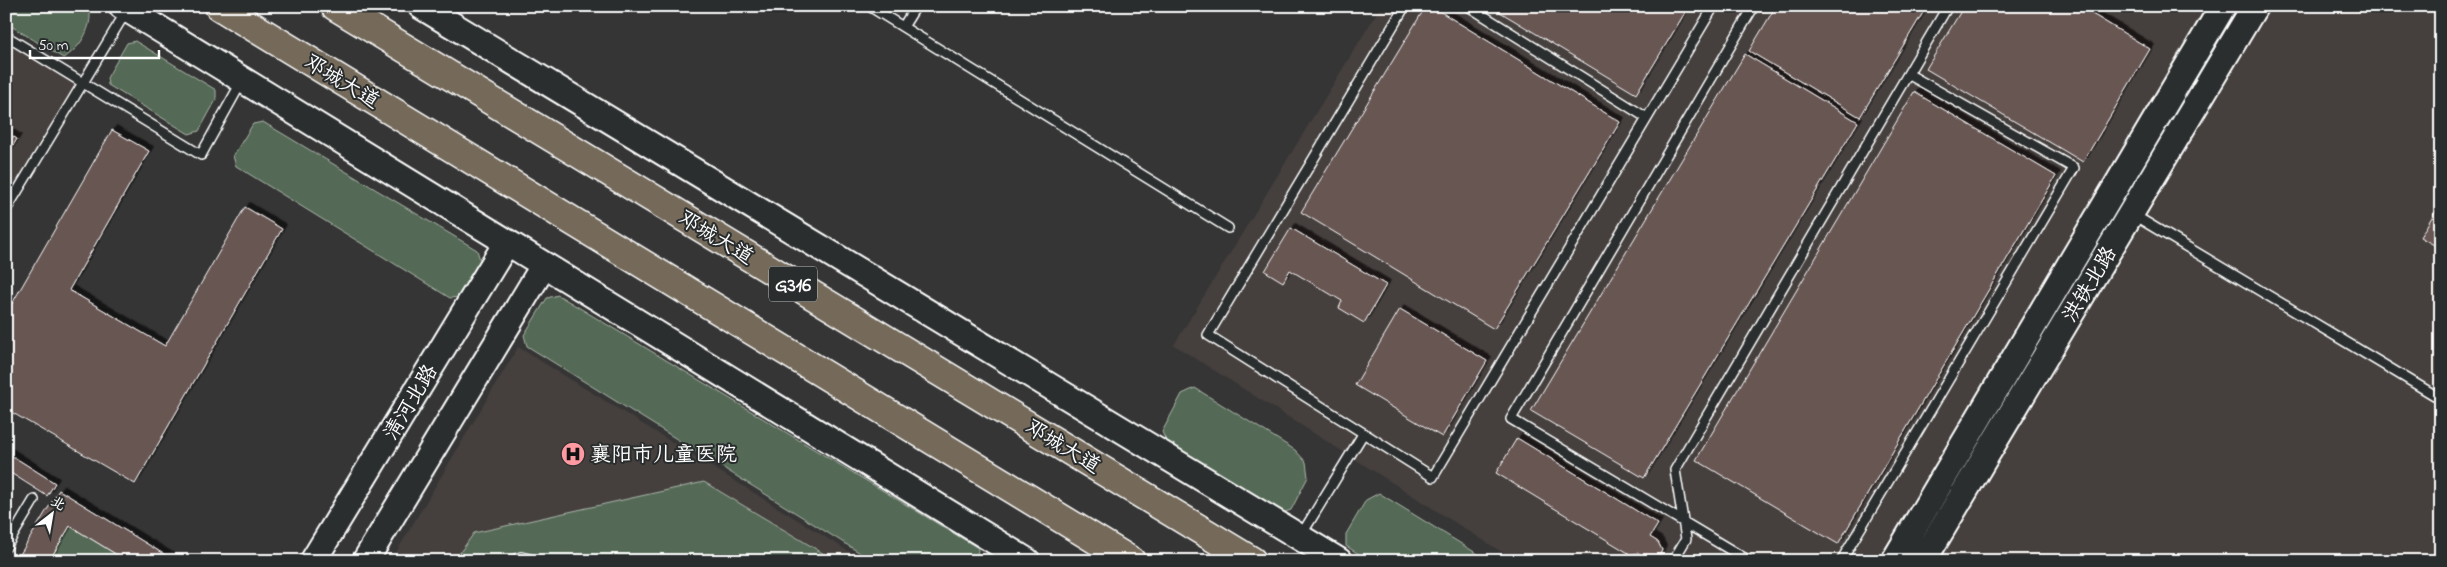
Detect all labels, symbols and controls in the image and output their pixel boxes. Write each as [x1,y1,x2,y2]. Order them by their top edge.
scale bar [30,28,159,60]
text: 50 m [38,35,69,57]
street label: 邓城大道 [297,48,385,117]
street label: 邓城大道 [671,204,759,273]
street label: 洪铁北路 [2056,241,2125,329]
road number: G316 [769,266,817,302]
street label: 清河北路 [377,359,446,447]
street label: 邓城大道 [1018,413,1106,482]
hospital icon: 襄阳市儿童医院 [560,441,586,467]
place label: 襄阳市儿童医院 [590,441,737,471]
north arrow [28,490,78,540]
text: 北 [47,492,69,517]

